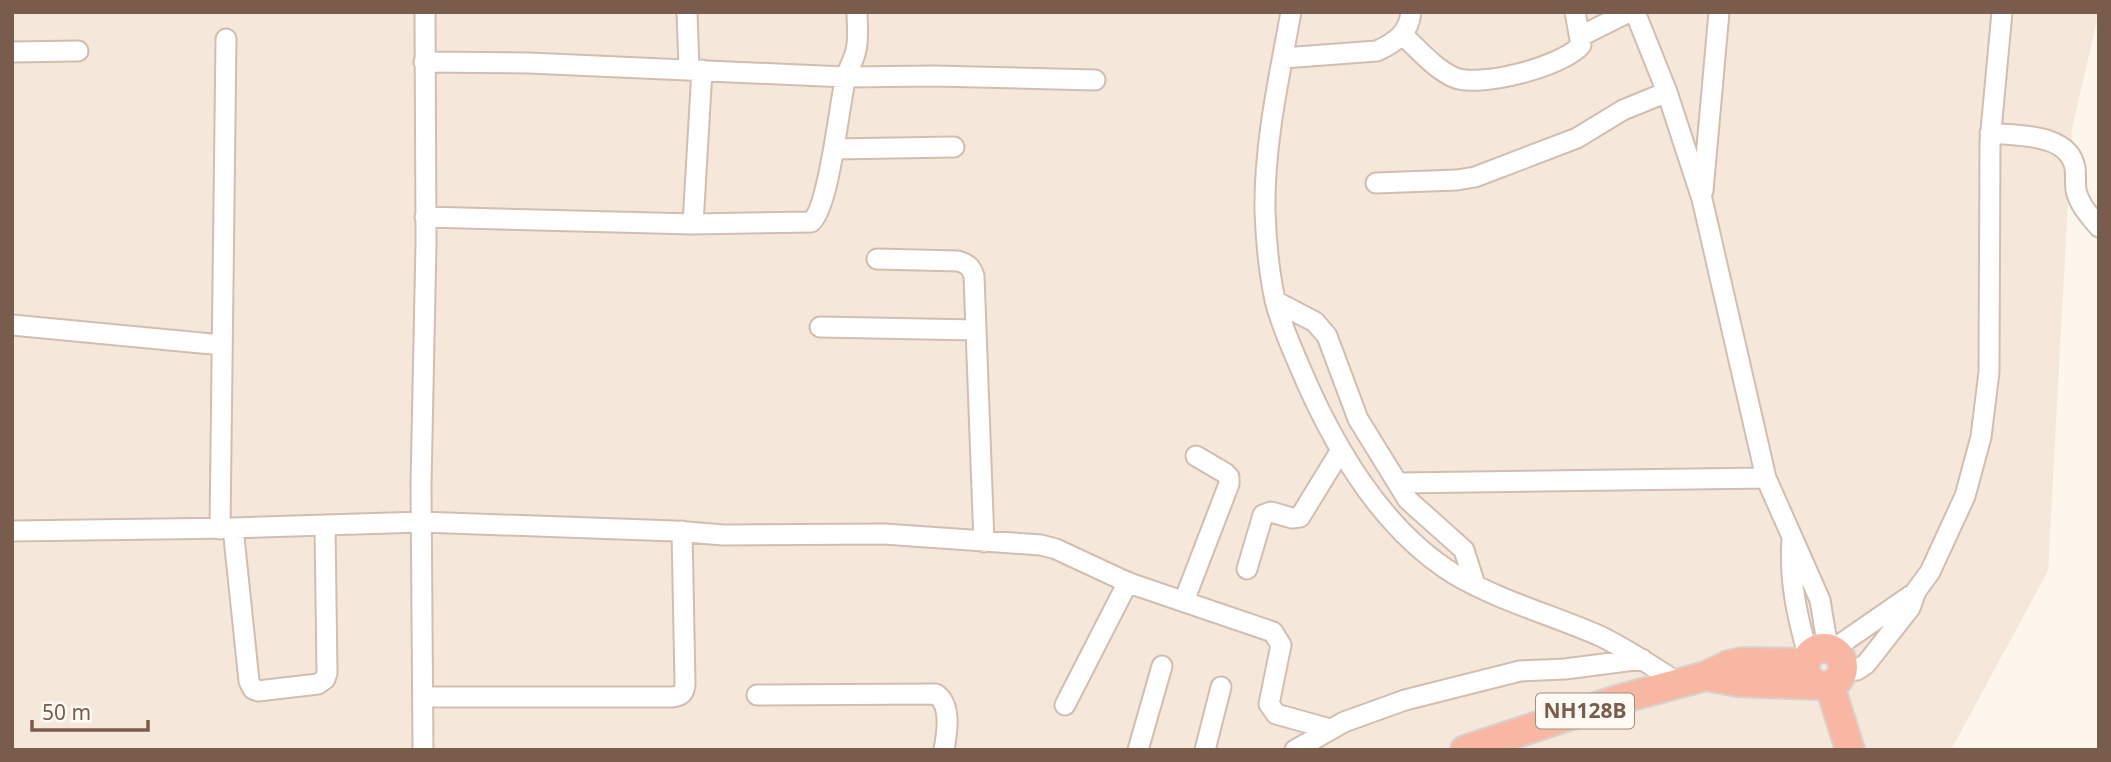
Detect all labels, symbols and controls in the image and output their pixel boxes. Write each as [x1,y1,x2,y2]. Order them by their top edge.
scale bar [32,688,147,732]
road number: NH128B [1536,694,1634,728]
text: 50 m [42,698,91,726]

